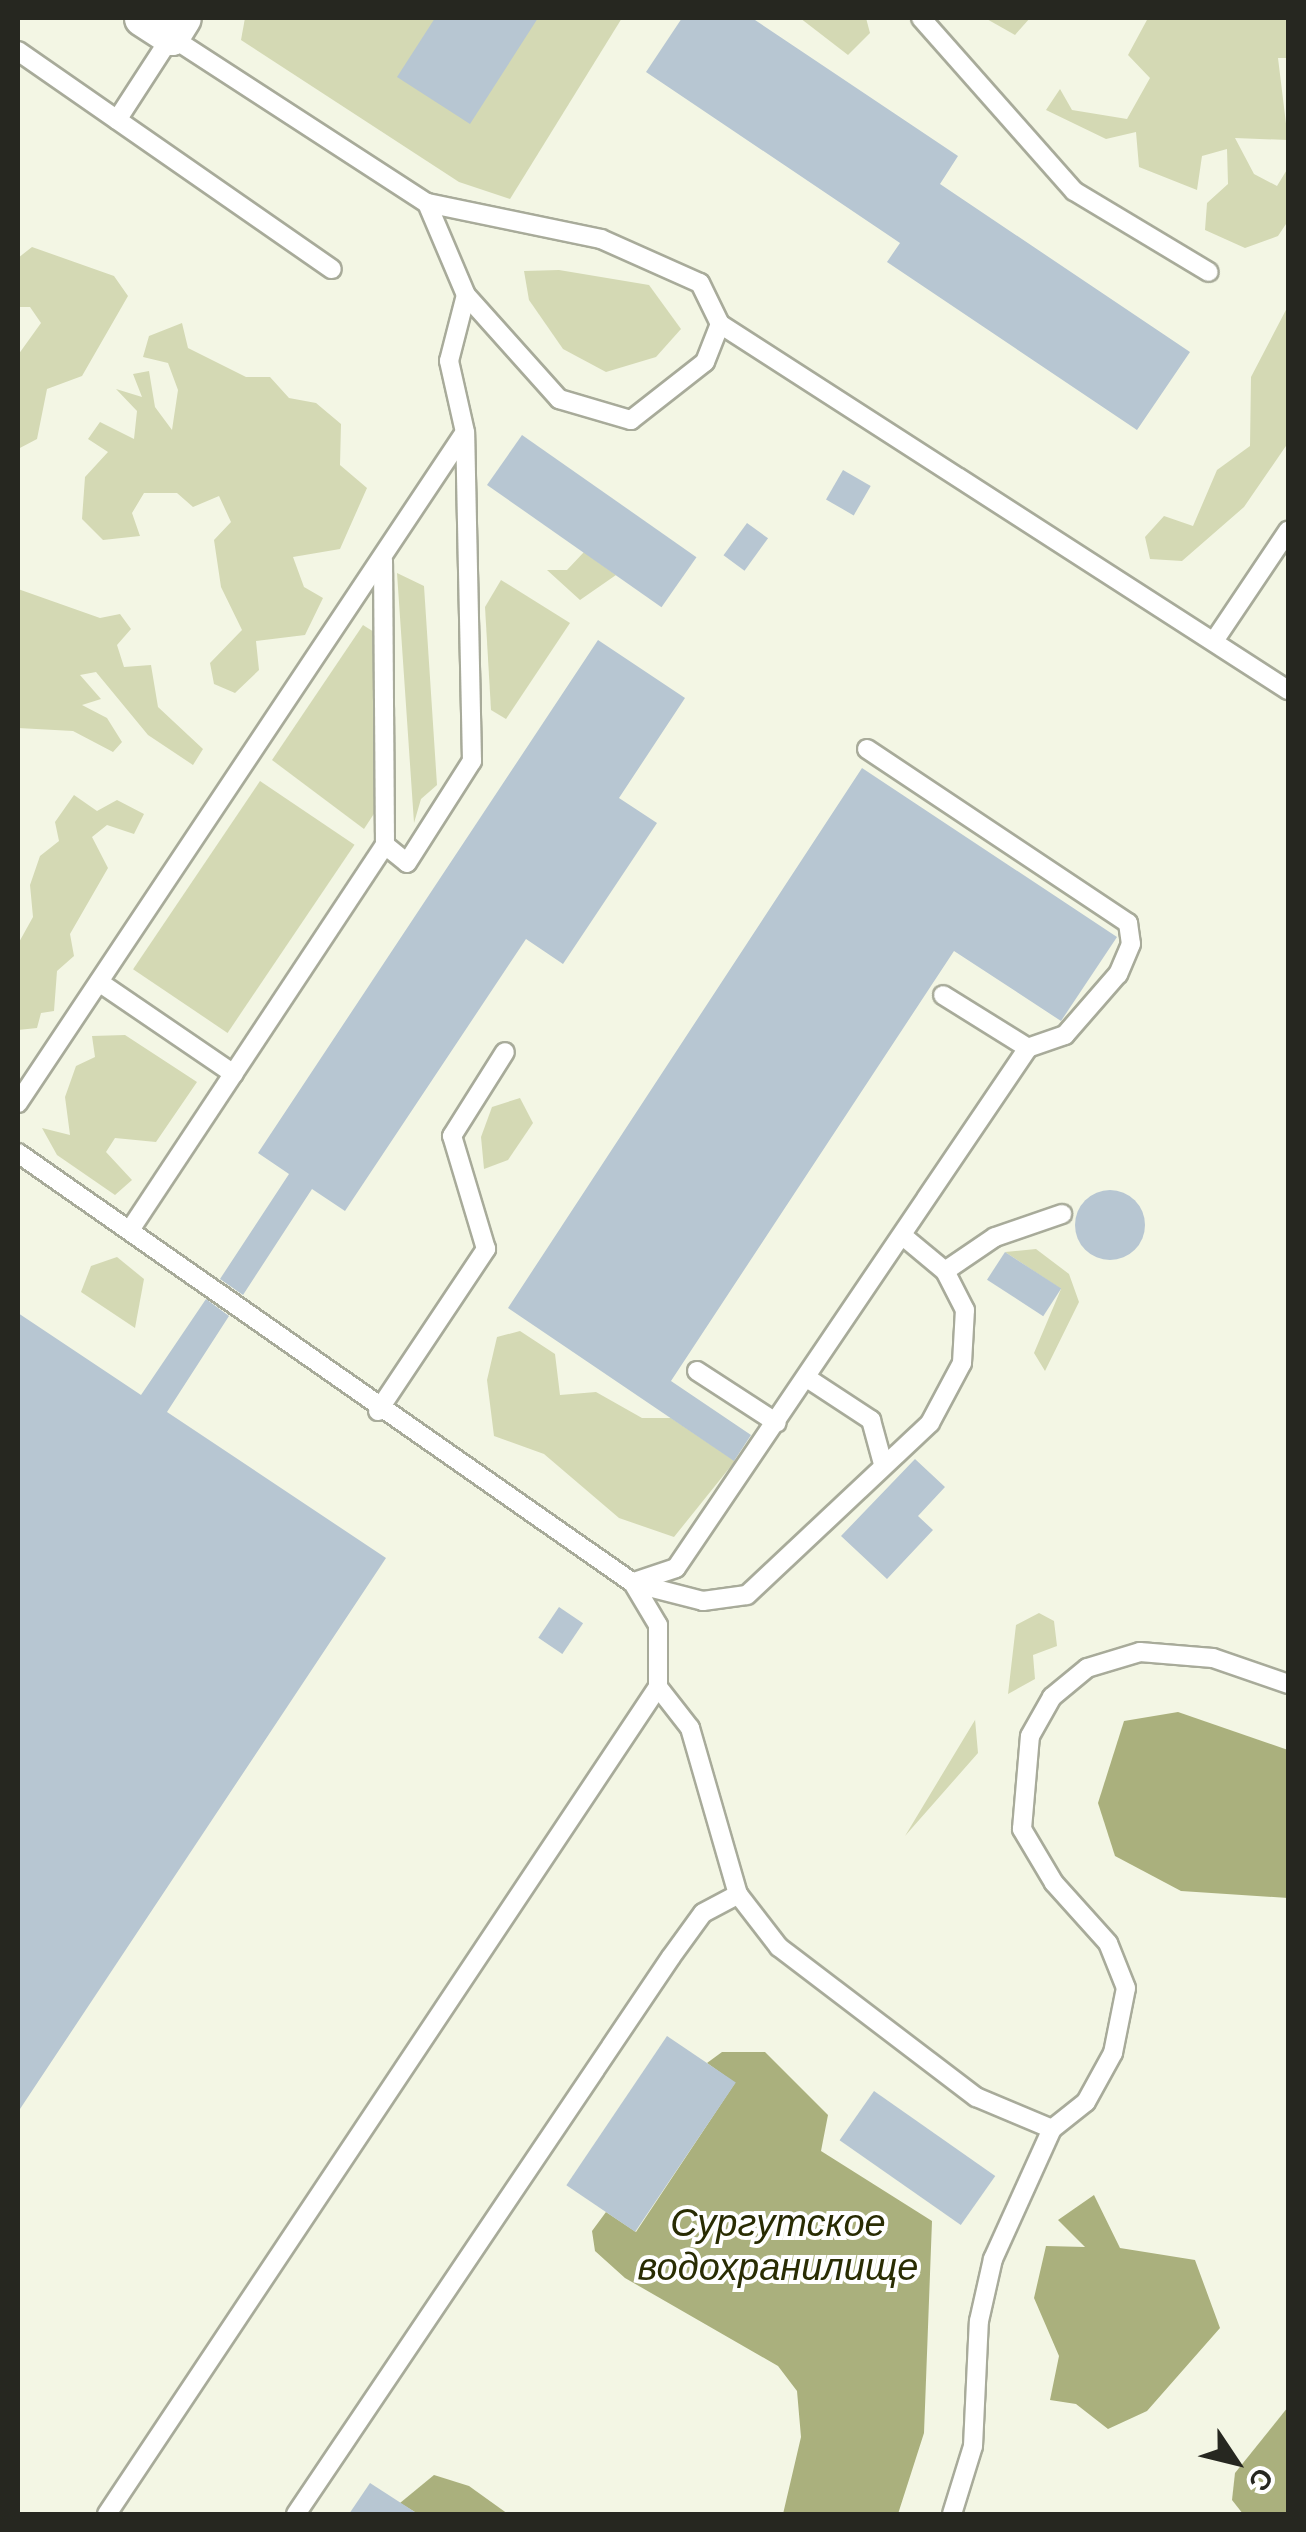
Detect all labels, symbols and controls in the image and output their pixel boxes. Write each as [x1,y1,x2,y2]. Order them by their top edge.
water label: Сургутское водохранилище [638,2201,918,2290]
north arrow [1186,2412,1286,2512]
text: С [1242,2462,1280,2497]

